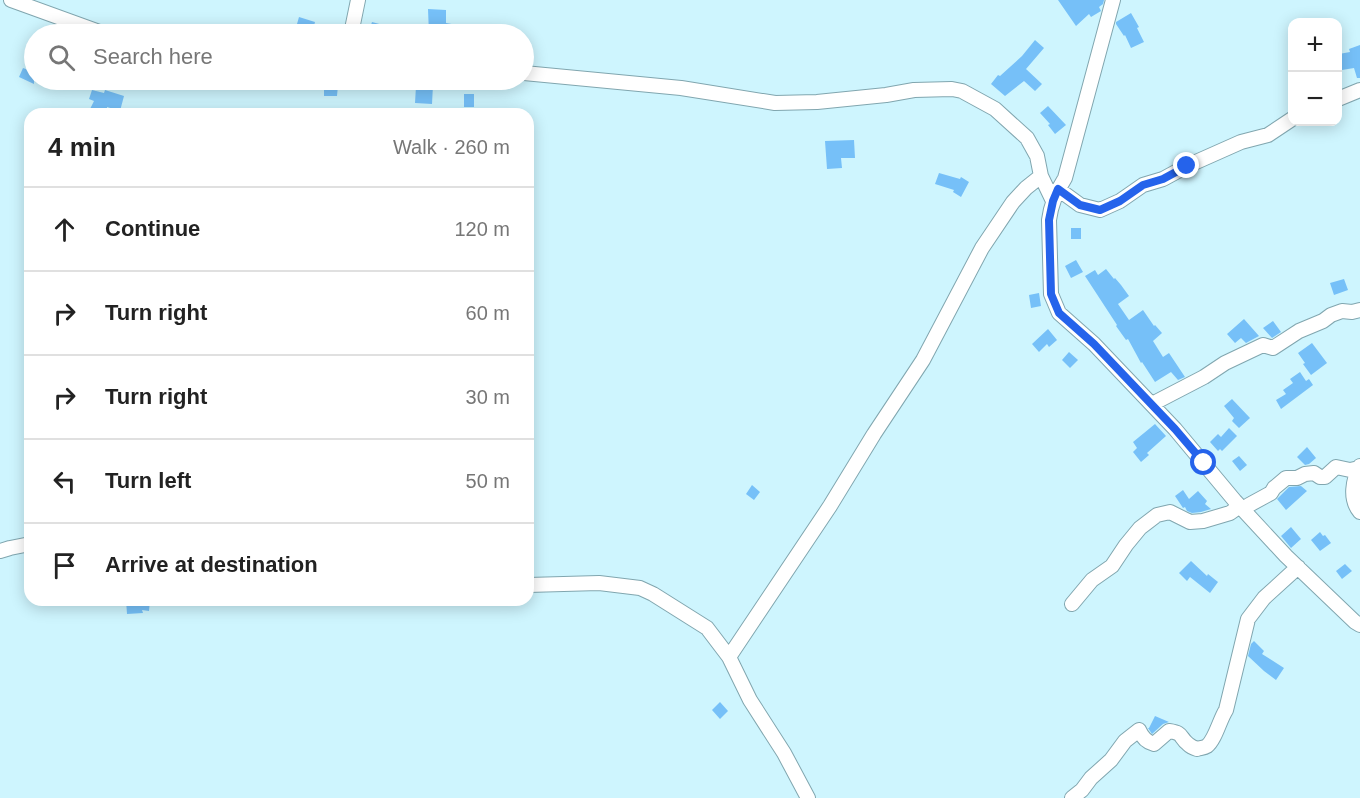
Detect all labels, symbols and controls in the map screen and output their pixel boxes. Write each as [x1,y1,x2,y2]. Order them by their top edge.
map controls [1288,18,1342,126]
button: + [1288,18,1342,72]
search box [24,24,534,90]
icon: search [45,41,78,74]
text: Search here [93,44,213,69]
button: − [1288,72,1342,126]
text: 4 min [48,132,116,162]
text: Walk · 260 m [393,136,510,158]
route end [1173,152,1199,178]
icon: ahead [48,213,81,246]
text: Continue [105,216,200,241]
text: 120 m [454,218,510,240]
icon: right [48,297,81,330]
text: Turn right [105,300,207,325]
text: 60 m [466,302,510,324]
icon: right [48,381,81,414]
text: Turn right [105,384,207,409]
text: 30 m [466,386,510,408]
route start [1190,449,1216,475]
icon: left [48,465,81,498]
text: Turn left [105,468,191,493]
text: 50 m [466,470,510,492]
icon: arrive [48,549,81,582]
text: Arrive at destination [105,552,318,577]

